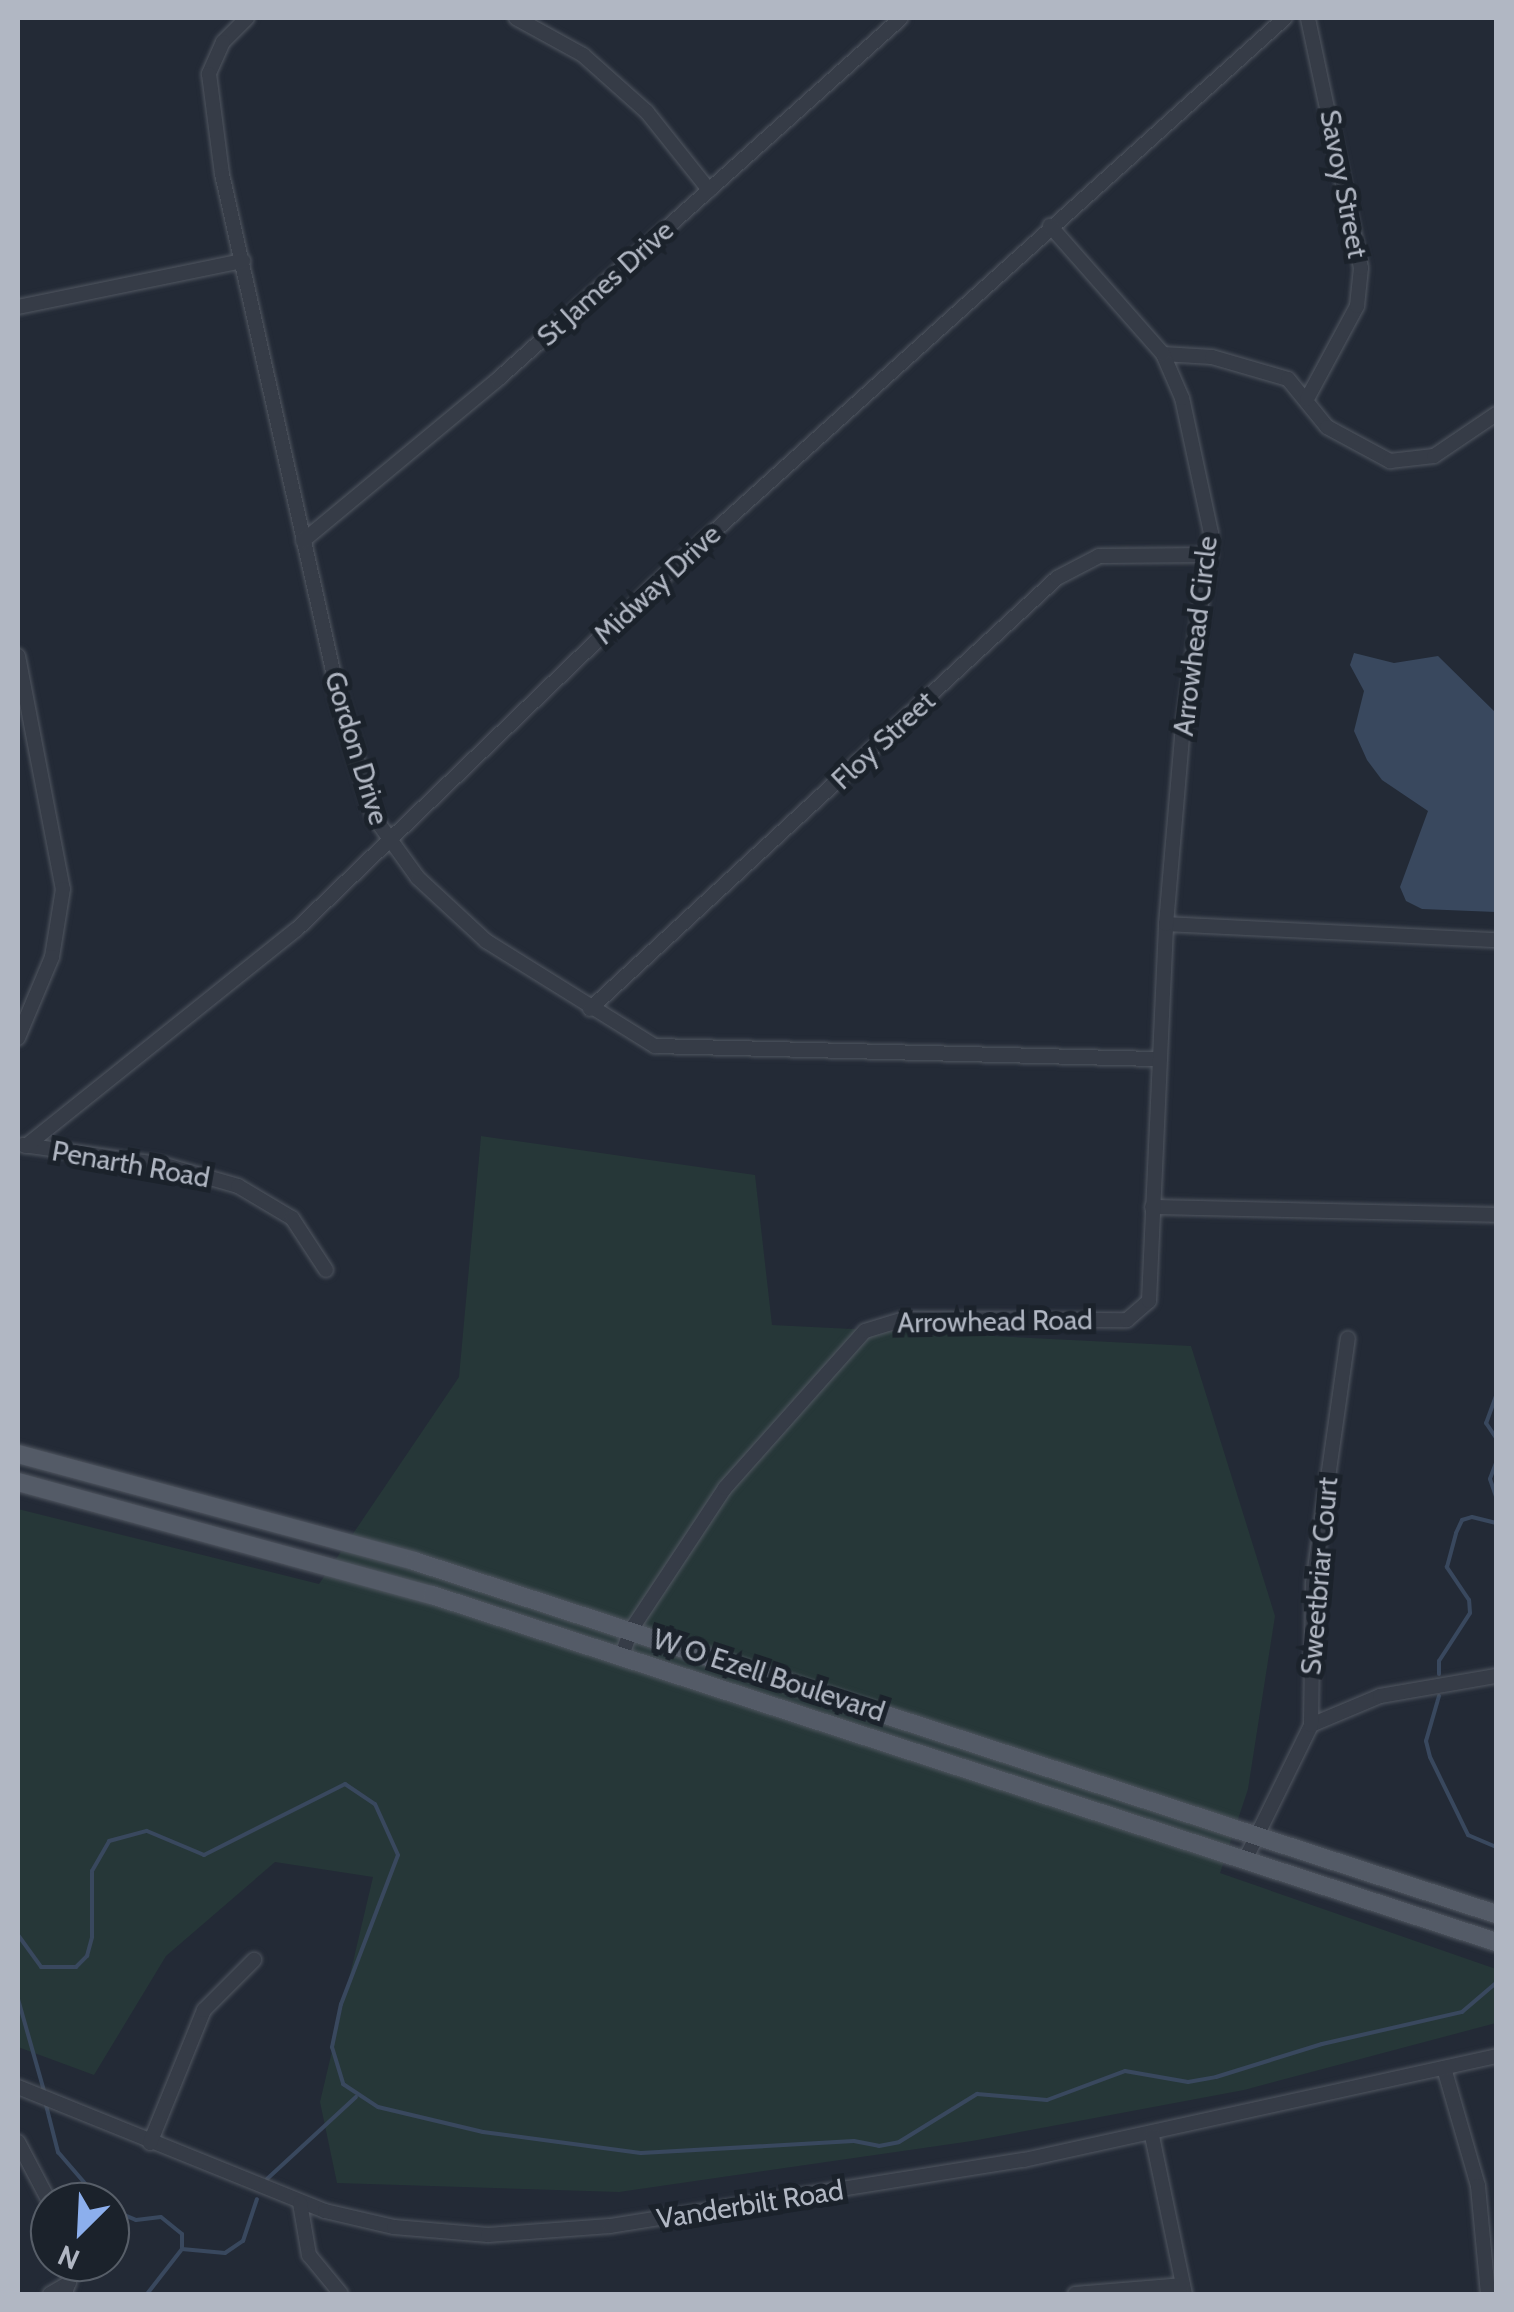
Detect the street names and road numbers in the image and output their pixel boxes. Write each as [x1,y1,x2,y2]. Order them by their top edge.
street label: Savoy Street [1313,107,1375,261]
street label: St James Drive [530,213,680,353]
street label: Midway Drive [587,517,727,651]
street label: Arrowhead Circle [1166,534,1224,738]
street label: Gordon Drive [318,667,396,829]
street label: Floy Street [825,684,941,796]
street label: Penarth Road [50,1134,212,1194]
street label: Arrowhead Road [897,1302,1093,1340]
street label: Sweetbriar Court [1294,1476,1344,1676]
street label: W O Ezell Boulevard [649,1622,889,1728]
street label: Vanderbilt Road [654,2173,846,2235]

